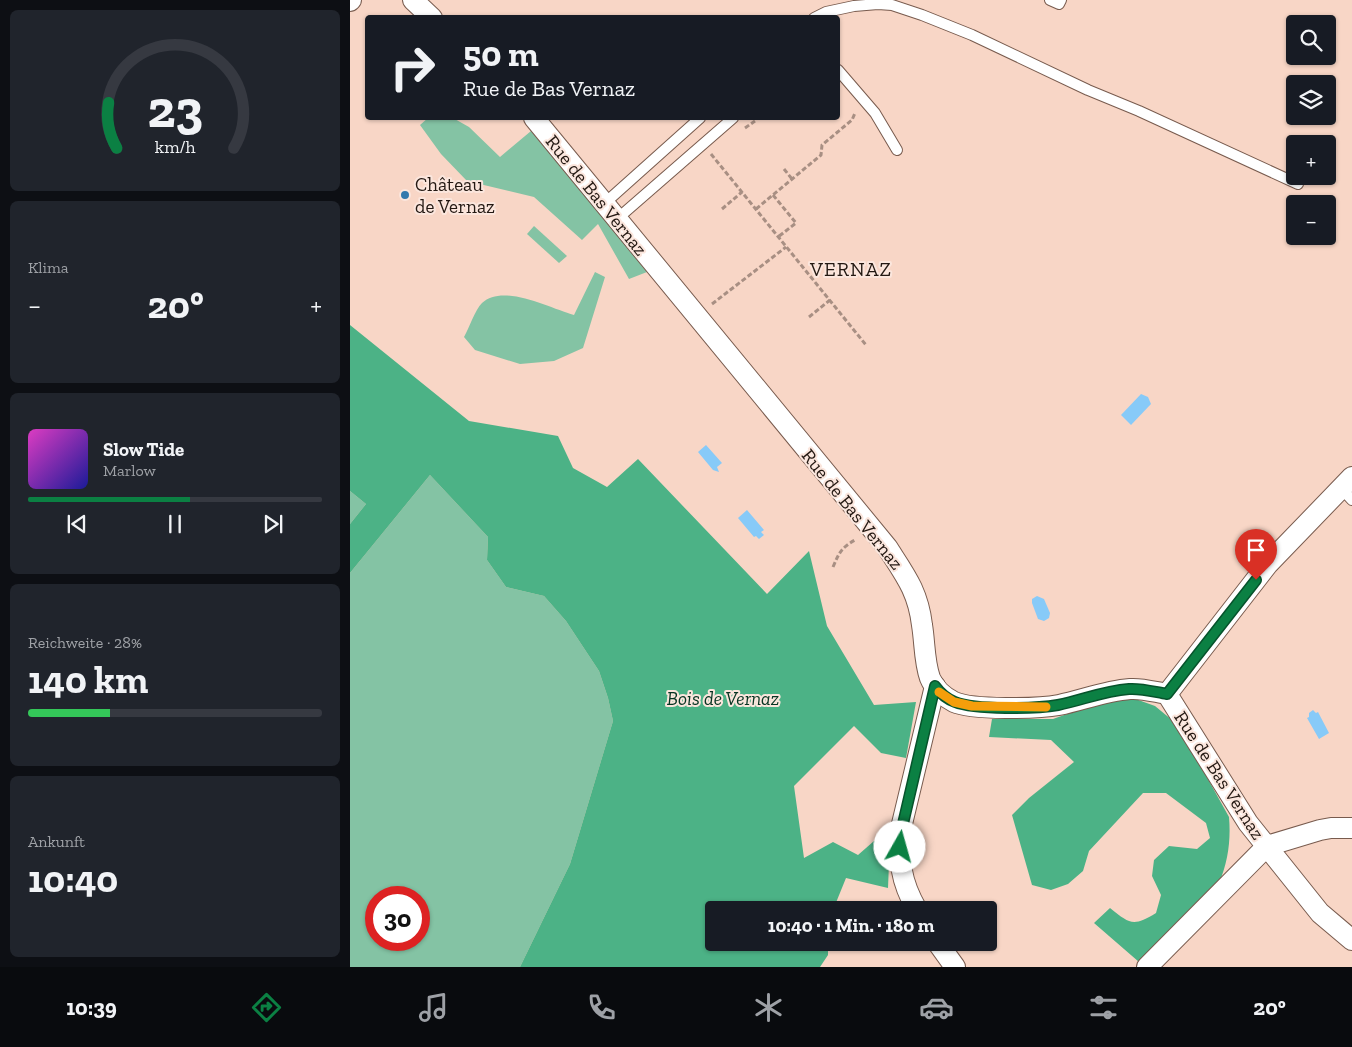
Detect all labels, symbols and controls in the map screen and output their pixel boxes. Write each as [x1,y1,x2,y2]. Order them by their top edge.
map controls [1286,15,1336,245]
button: search [1286,15,1336,65]
text: 50 m [463,33,539,75]
icon: right [380,35,445,100]
text: Rue de Bas Vernaz [463,75,635,102]
button: layers [1286,75,1336,125]
text: 23 [147,78,203,140]
street label: Rue de Bas Vernaz [541,130,652,261]
button: + [1286,135,1336,185]
text: km/h [155,136,195,158]
place label: Château de Vernaz [415,173,495,218]
marker: Château de Vernaz [399,189,411,201]
button: − [1286,195,1336,245]
district label: VERNAZ [809,257,892,281]
text: Klima [28,258,69,277]
text: 20° [148,282,204,328]
text: − [28,289,41,322]
text: + [310,289,322,322]
text: Slow Tide [103,438,184,461]
street label: Rue de Bas Vernaz [797,444,908,575]
text: Marlow [103,461,156,480]
icon: previous [63,510,91,538]
icon: pause [161,510,189,538]
icon: next [259,510,287,538]
pin [1235,529,1277,580]
icon: arrive [1242,536,1270,564]
text: Reichweite · 28% [28,633,142,652]
text: 140 km [28,657,148,703]
park label: Bois de Vernaz [667,687,779,710]
street label: Rue de Bas Vernaz [1169,707,1270,844]
position arrow [873,820,925,872]
text: Ankunft [28,832,85,851]
text: 10:40 [28,856,118,902]
speed limit sign: 30 [365,886,430,951]
text: 10:40 · 1 Min. · 180 m [768,914,934,937]
icon: directions [249,990,284,1025]
icon: music [416,990,451,1025]
icon: phone [584,990,619,1025]
icon: climate [751,990,786,1025]
icon: car [919,990,954,1025]
icon: filters [1086,990,1121,1025]
text: 10:39 [66,994,117,1021]
text: 20° [1253,994,1286,1021]

